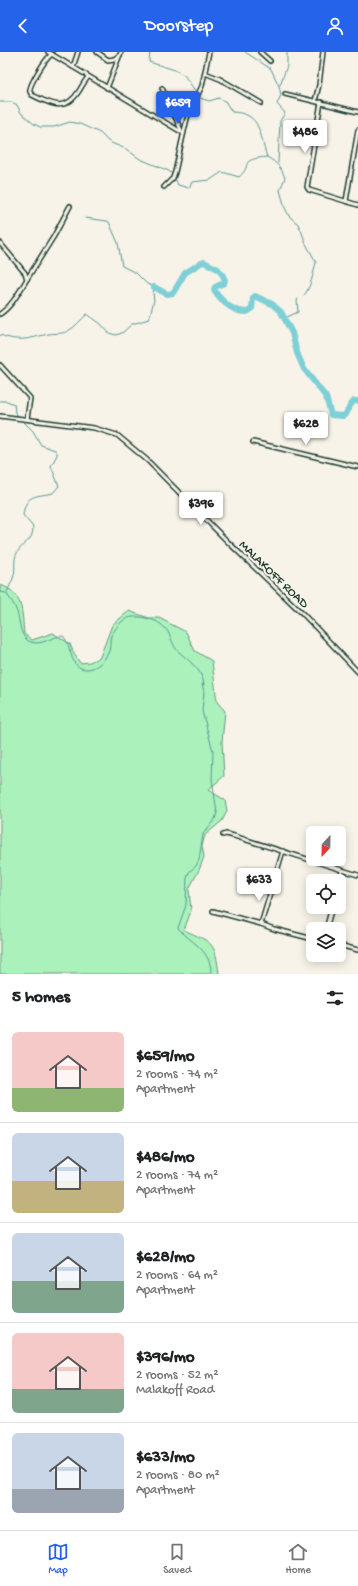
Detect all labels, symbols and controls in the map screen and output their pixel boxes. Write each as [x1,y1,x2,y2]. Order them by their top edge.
icon: back [12,15,34,37]
icon: person [324,15,346,37]
text: Doorstep [145,16,213,37]
pin: $659 [154,91,202,125]
text: $659 [165,96,191,111]
pin: $486 [281,120,329,154]
text: $486 [292,125,318,140]
pin: $628 [282,412,330,446]
text: $628 [293,417,319,432]
pin: $396 [177,492,225,526]
text: $396 [188,497,214,512]
street label: MALAKOFF ROAD [235,538,312,612]
north arrow [306,826,346,866]
map controls [306,826,346,962]
pin: $633 [235,868,283,902]
text: $633 [246,873,272,888]
button: locate [306,874,346,914]
button: layers [306,922,346,962]
icon: filters [324,987,346,1009]
text: 5 homes [12,988,70,1008]
text: $659/mo [136,1047,195,1067]
icon: home [44,1048,92,1096]
text: 2 rooms · 74 m² [136,1067,218,1082]
text: Apartment [136,1082,195,1097]
text: $486/mo [136,1148,195,1168]
icon: home [44,1149,92,1197]
text: 2 rooms · 74 m² [136,1168,218,1183]
text: Apartment [136,1183,195,1198]
text: $628/mo [136,1248,195,1268]
icon: home [44,1249,92,1297]
text: 2 rooms · 64 m² [136,1268,218,1283]
text: Apartment [136,1283,195,1298]
text: $396/mo [136,1348,195,1368]
icon: home [44,1349,92,1397]
text: 2 rooms · 52 m² [136,1368,218,1383]
text: Malakoff Road [136,1383,214,1398]
text: $633/mo [136,1448,195,1468]
icon: home [44,1449,92,1497]
text: 2 rooms · 80 m² [136,1468,220,1483]
text: Apartment [136,1483,195,1498]
tab: Map [47,1541,69,1577]
tab: Saved [163,1541,191,1577]
tab: Home [285,1541,311,1577]

